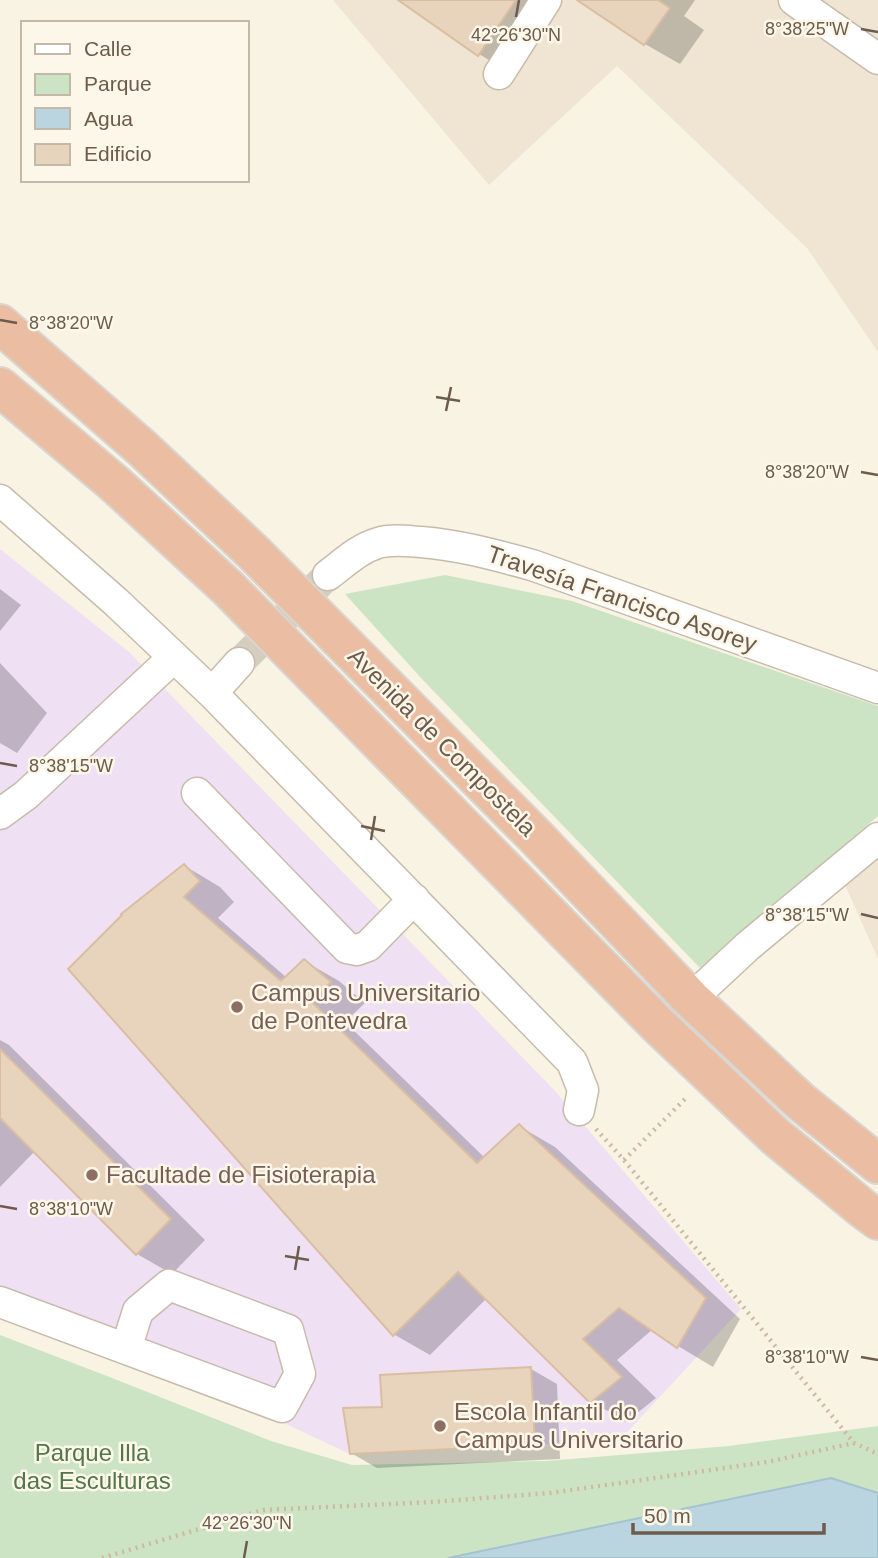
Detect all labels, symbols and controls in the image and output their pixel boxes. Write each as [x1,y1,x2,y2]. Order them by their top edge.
text: 8°38'25"W [765,19,849,39]
legend [21,21,248,182]
text: 42°26'30"N [471,25,561,45]
text: Calle [84,37,132,60]
text: Parque [84,72,152,95]
text: Agua [84,107,133,130]
text: Edificio [84,142,152,165]
text: 8°38'20"W [29,313,113,333]
text: 8°38'20"W [765,462,849,482]
street label: Travesía Francisco Asorey [484,540,760,657]
street label: Avenida de Compostela [343,642,542,842]
text: 8°38'15"W [29,756,113,776]
text: 8°38'15"W [765,905,849,925]
place label: Campus Universitario de Pontevedra [251,979,480,1034]
marker: Campus Universitario de Pontevedra [229,999,245,1015]
place label: Facultade de Fisioterapia [106,1161,376,1188]
marker: Facultade de Fisioterapia [84,1167,100,1183]
text: 8°38'10"W [29,1199,113,1219]
text: 8°38'10"W [765,1347,849,1367]
place label: Escola Infantil do Campus Universitario [454,1398,683,1453]
marker: Escola Infantil do Campus Universitario [432,1418,448,1434]
park label: Parque Illa das Esculturas [13,1439,171,1494]
scale bar [633,1492,824,1536]
text: 50 m [644,1504,691,1527]
text: 42°26'30"N [202,1513,292,1533]

